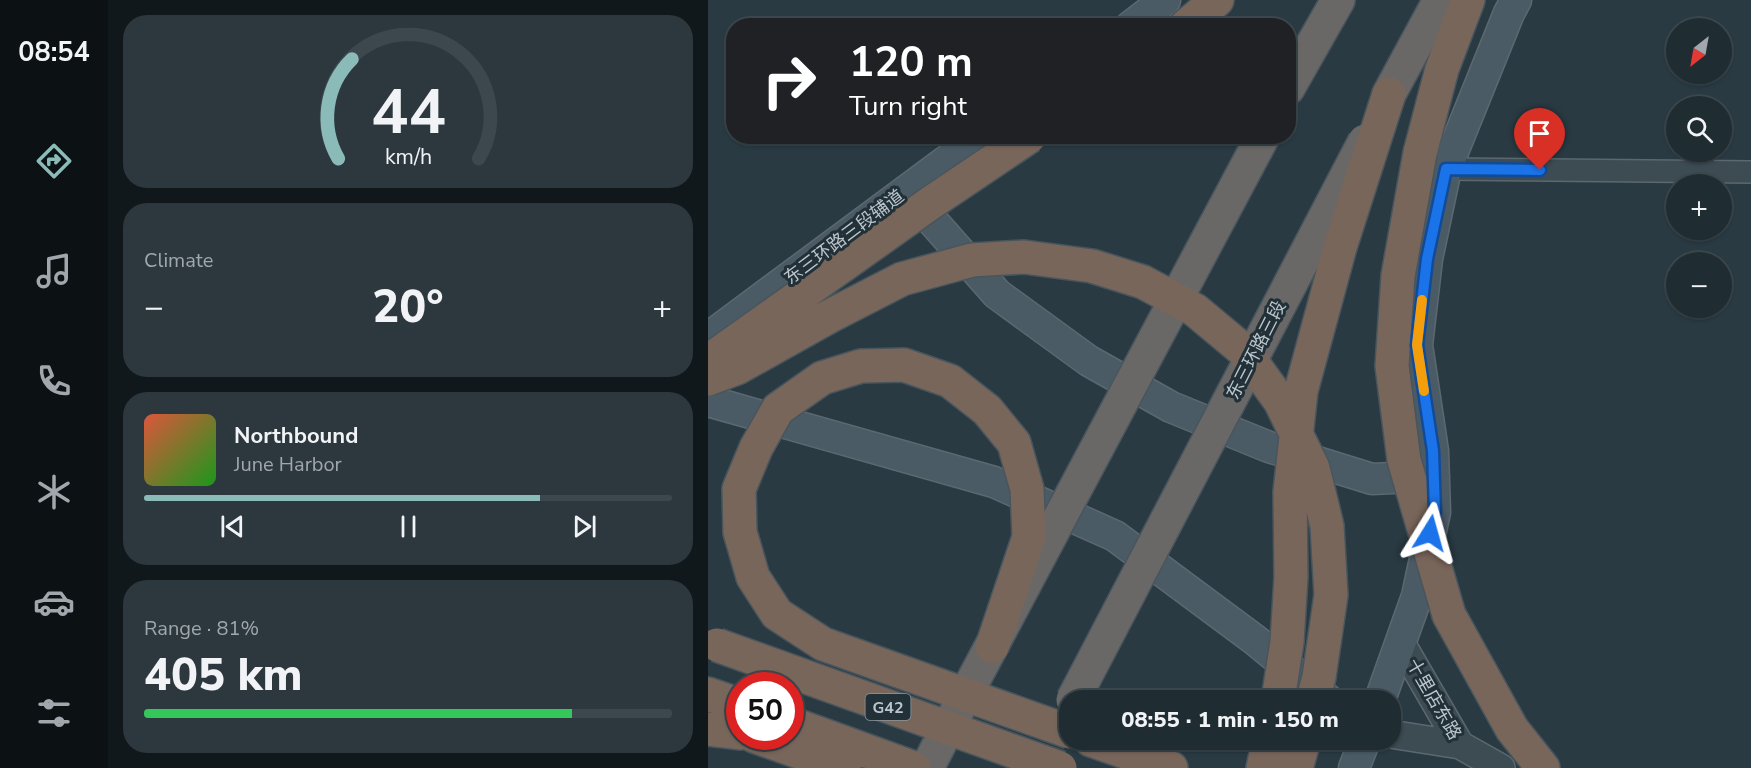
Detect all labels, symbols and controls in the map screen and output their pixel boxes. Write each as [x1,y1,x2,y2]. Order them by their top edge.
north arrow [1666,18,1732,84]
map controls [1666,18,1732,318]
text: 08:54 [18,34,90,71]
text: 120 m [849,34,973,91]
icon: right [750,42,828,120]
text: 44 [371,70,445,155]
text: Turn right [849,88,967,125]
button: search [1666,96,1732,162]
pin [1514,108,1565,170]
icon: arrive [1523,117,1556,150]
icon: directions [33,140,75,182]
text: km/h [384,142,432,172]
button: + [1666,174,1732,240]
street label: 东三环路三段辅道 [779,184,909,290]
text: Climate [144,247,213,274]
icon: music [33,250,75,292]
button: − [1666,252,1732,318]
text: 20° [372,277,444,338]
text: − [144,285,164,330]
text: + [652,285,672,330]
street label: 东三环路三段 [1221,296,1291,404]
icon: phone [33,360,75,402]
text: Northbound [234,421,358,451]
text: June Harbor [234,451,342,478]
icon: climate [33,471,75,513]
position arrow [1398,501,1462,565]
icon: previous [216,510,249,543]
icon: pause [392,510,425,543]
icon: next [568,510,601,543]
icon: car [33,581,75,623]
text: Range · 81% [144,615,259,642]
text: 405 km [144,645,303,706]
street label: 十里店东路 [1401,654,1467,744]
speed limit sign: 50 [726,672,804,750]
icon: filters [33,692,75,734]
road number: G42 [866,694,910,720]
text: 08:55 · 1 min · 150 m [1121,705,1339,735]

